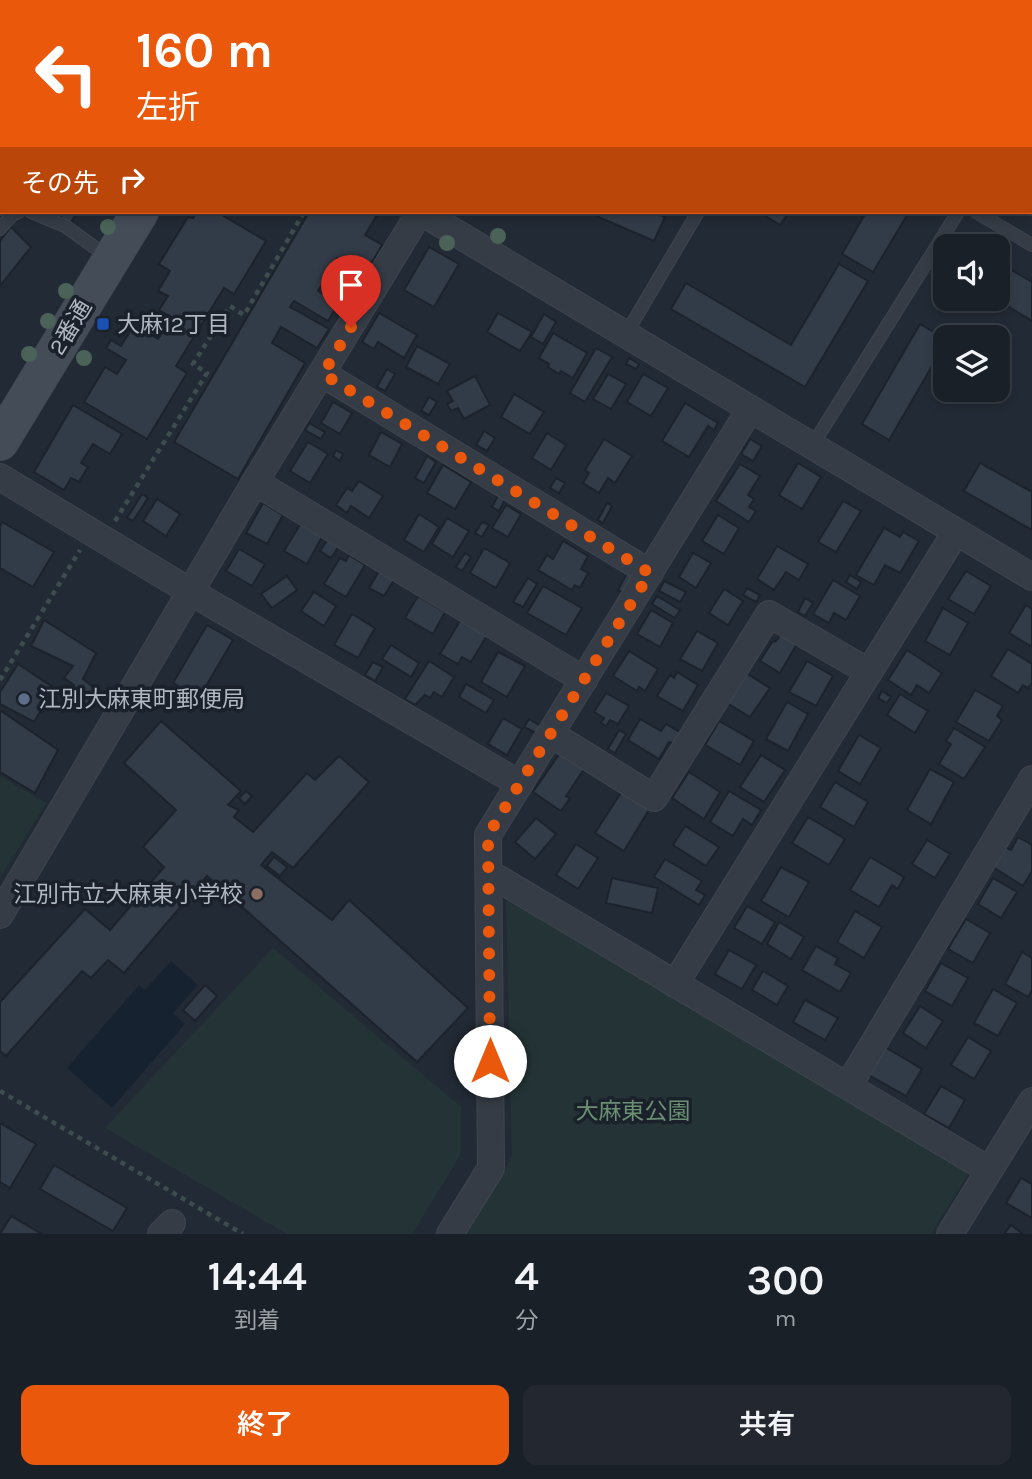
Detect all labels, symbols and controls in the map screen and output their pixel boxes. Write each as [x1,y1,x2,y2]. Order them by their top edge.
text: 160 m [136,22,273,79]
icon: left [21,28,112,119]
text: 左折 [136,89,200,126]
icon: right [113,161,151,199]
text: その先 [21,168,99,199]
map controls [933,234,1010,402]
button: sound [933,234,1010,311]
pin [321,255,381,327]
icon: arrive [332,266,370,304]
street label: 2番通 [44,295,97,360]
place label: 大麻12丁目 [117,311,230,338]
marker: 大麻12丁目 [95,316,111,332]
button: layers [933,325,1010,402]
place label: 江別大麻東町郵便局 [38,686,245,713]
marker: 江別大麻東町郵便局 [16,691,32,707]
place label: 江別市立大麻東小学校 [13,881,243,908]
marker: 江別市立大麻東小学校 [249,886,265,902]
position arrow [453,1024,527,1098]
park label: 大麻東公園 [576,1098,691,1125]
text: 14:44 [208,1251,307,1301]
text: 4 [514,1251,539,1301]
text: 300 [746,1255,824,1305]
text: m [775,1305,796,1332]
text: 到着 [234,1307,280,1334]
text: 分 [515,1307,538,1334]
button: 終了 [21,1385,509,1465]
button: 共有 [523,1385,1011,1465]

